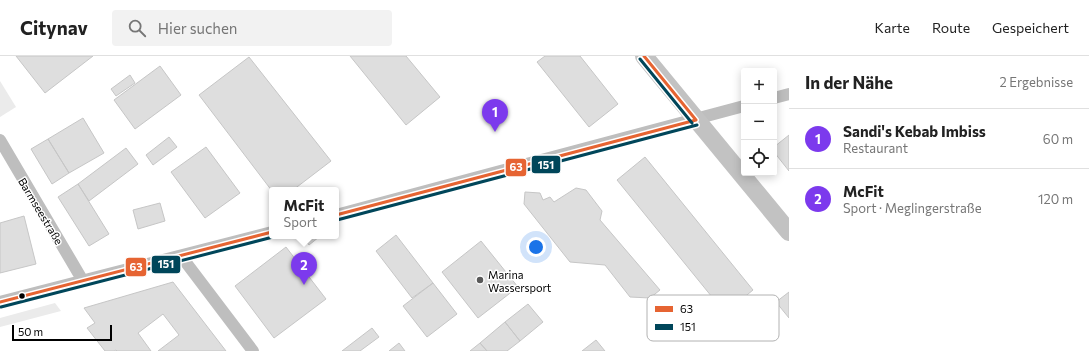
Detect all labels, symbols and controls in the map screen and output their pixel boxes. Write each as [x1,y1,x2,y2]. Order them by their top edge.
search box [112,10,392,46]
text: Citynav [20,16,88,39]
icon: search [126,17,148,39]
text: Hier suchen [158,19,237,37]
text: Karte [875,19,910,36]
text: Route [932,19,970,36]
text: Gespeichert [992,19,1069,36]
map controls [741,68,777,176]
button: + [741,68,777,104]
text: In der Nähe [805,72,893,93]
text: 2 Ergebnisse [999,74,1073,90]
pin: 1 [482,99,508,132]
button: − [741,104,777,140]
text: Sandi's Kebab Imbiss [843,122,986,140]
text: 1 [815,131,821,147]
text: 60 m [1043,131,1073,147]
button: locate [741,140,777,176]
text: Restaurant [843,140,908,156]
line badge: 151 [531,155,561,174]
line badge: 63 [505,158,527,177]
text: 151 [538,158,554,171]
text: 63 [509,160,523,173]
street label: Barmseestraße [16,175,66,247]
text: McFit [843,182,884,200]
popup [269,187,339,239]
text: 2 [814,191,822,207]
text: 120 m [1038,191,1073,207]
text: McFit [284,196,324,214]
text: Sport · Meglingerstraße [843,200,982,216]
text: Sport [284,214,317,230]
your location [526,237,546,257]
pin: 2 [291,252,317,285]
line badge: 151 [151,255,181,274]
line badge: 63 [125,257,147,277]
text: 151 [158,257,174,270]
text: 63 [129,260,143,273]
place label: Marina Wassersport [488,268,552,294]
marker: Marina Wassersport [475,275,485,285]
unlabelled marker [17,291,27,301]
legend [647,295,779,341]
text: 63 [680,302,693,315]
text: 151 [680,320,696,333]
scale bar [12,323,112,342]
text: 50 m [18,325,43,338]

